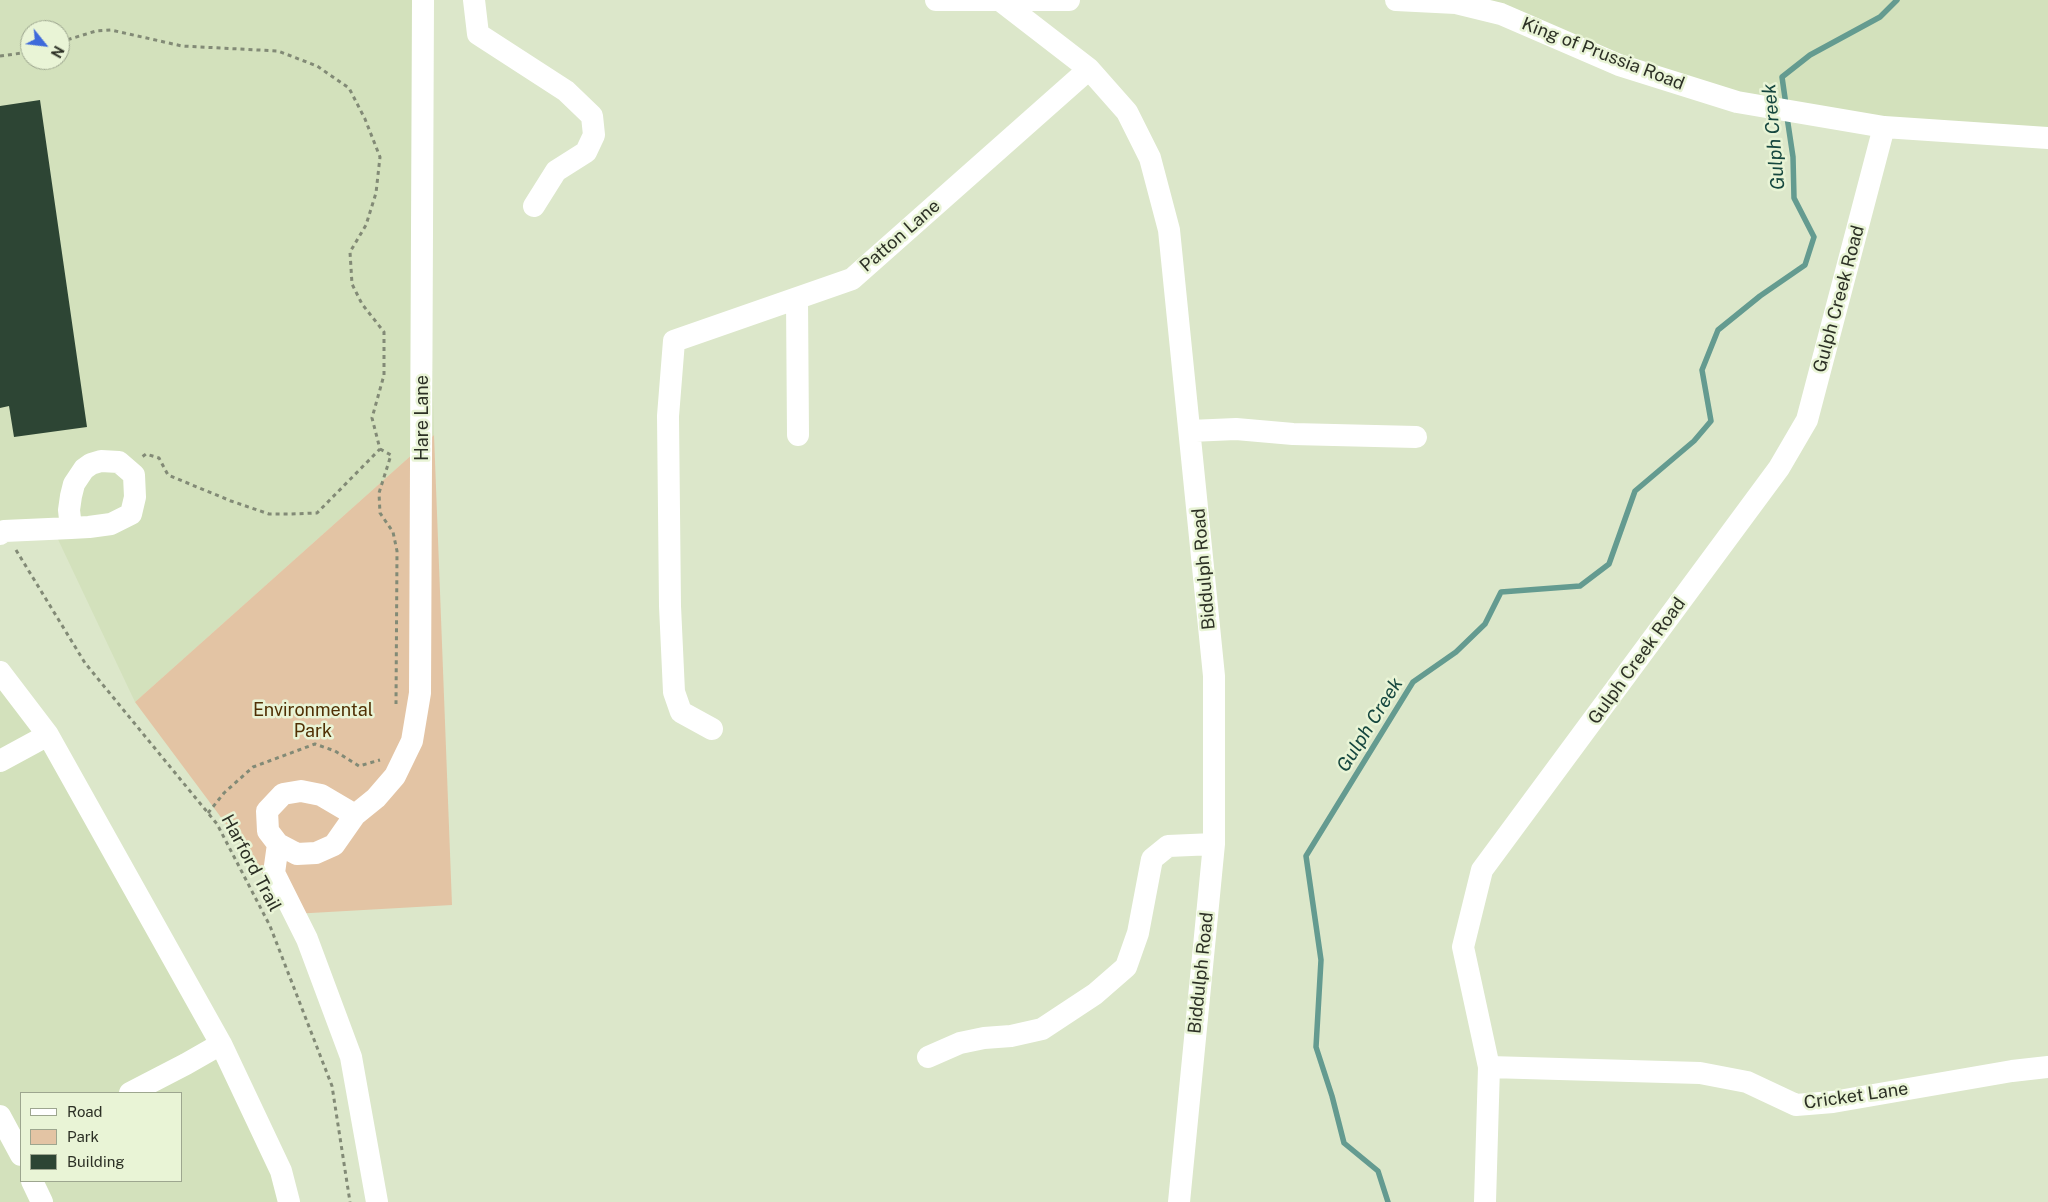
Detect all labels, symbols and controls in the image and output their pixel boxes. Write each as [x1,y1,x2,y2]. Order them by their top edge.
street label: King of Prussia Road [1519,13,1687,95]
north arrow [20,20,70,70]
text: N [48,43,67,60]
water label: Gulph Creek [1758,83,1790,191]
street label: Patton Lane [855,195,945,277]
street label: Gulph Creek Road [1809,223,1869,375]
street label: Hare Lane [411,375,433,461]
street label: Biddulph Road [1188,507,1220,631]
street label: Gulph Creek Road [1584,593,1690,729]
water label: Gulph Creek [1332,674,1408,776]
park label: Environmental Park [253,699,373,742]
street label: Harford Trail [216,811,286,915]
street label: Biddulph Road [1184,911,1218,1035]
street label: Cricket Lane [1802,1078,1910,1114]
legend [20,1092,182,1182]
text: Road [67,1103,103,1120]
text: Park [67,1128,99,1145]
text: Building [67,1153,125,1170]

